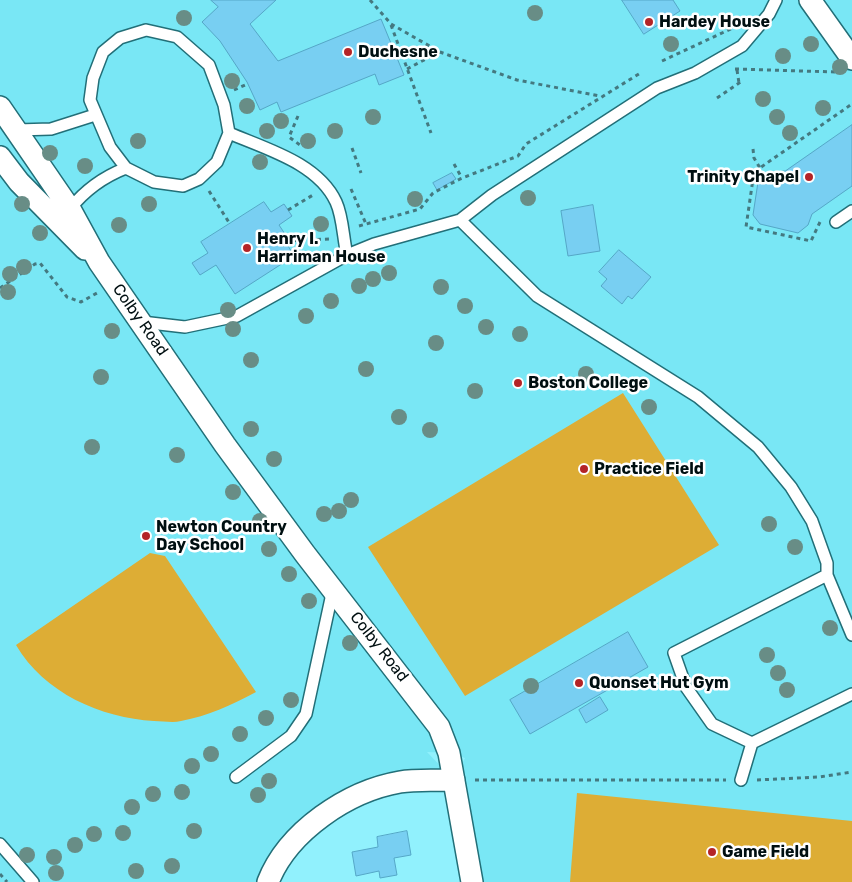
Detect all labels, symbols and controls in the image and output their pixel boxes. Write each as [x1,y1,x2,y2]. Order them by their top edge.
place label: Hardey House [659,12,770,32]
marker: Hardey House [643,16,655,28]
place label: Duchesne [358,42,438,62]
marker: Duchesne [342,46,354,58]
place label: Trinity Chapel [687,167,799,187]
marker: Trinity Chapel [803,171,815,183]
place label: Henry I. Harriman House [257,229,386,267]
marker: Henry I. Harriman House [241,242,253,254]
street label: Colby Road [108,280,172,360]
place label: Boston College [528,373,648,393]
marker: Boston College [512,377,524,389]
place label: Practice Field [594,459,704,479]
marker: Practice Field [578,463,590,475]
place label: Newton Country Day School [156,517,287,555]
marker: Newton Country Day School [140,530,152,542]
street label: Colby Road [346,608,412,686]
place label: Quonset Hut Gym [589,673,729,693]
marker: Quonset Hut Gym [573,677,585,689]
place label: Game Field [722,842,809,862]
marker: Game Field [706,846,718,858]

